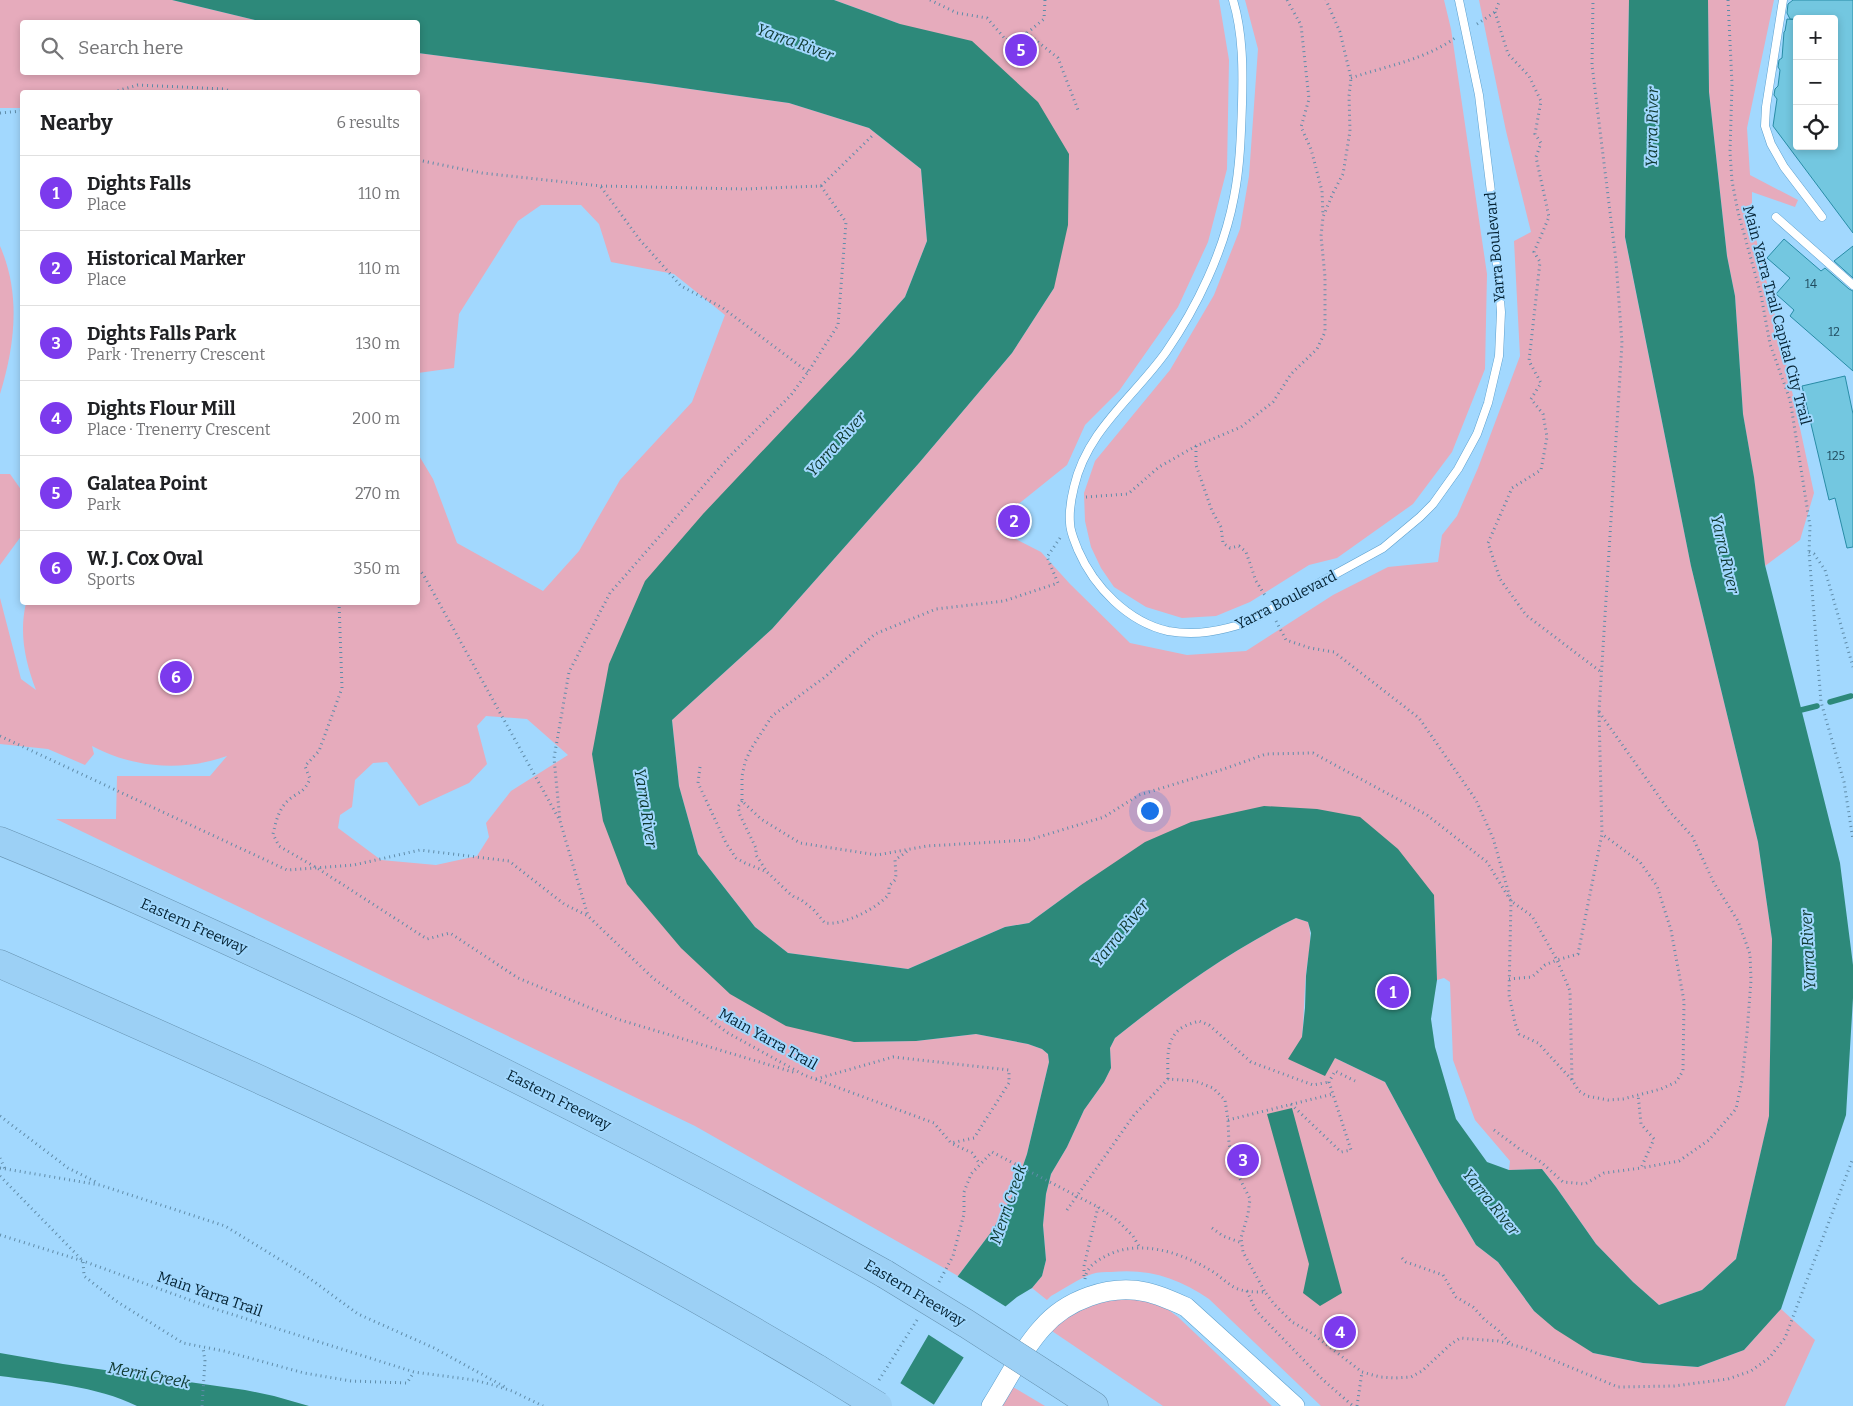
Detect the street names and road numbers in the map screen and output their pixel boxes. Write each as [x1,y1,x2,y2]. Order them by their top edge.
street label: Yarra Boulevard [1481,191,1509,303]
street label: Main Yarra Trail Capital City Trail [1739,203,1815,427]
street label: Yarra Boulevard [1233,567,1340,633]
street label: Eastern Freeway [138,894,250,958]
street label: Main Yarra Trail [715,1004,821,1074]
street label: Eastern Freeway [504,1066,614,1134]
street label: Eastern Freeway [861,1256,969,1330]
street label: Main Yarra Trail [155,1268,265,1320]

